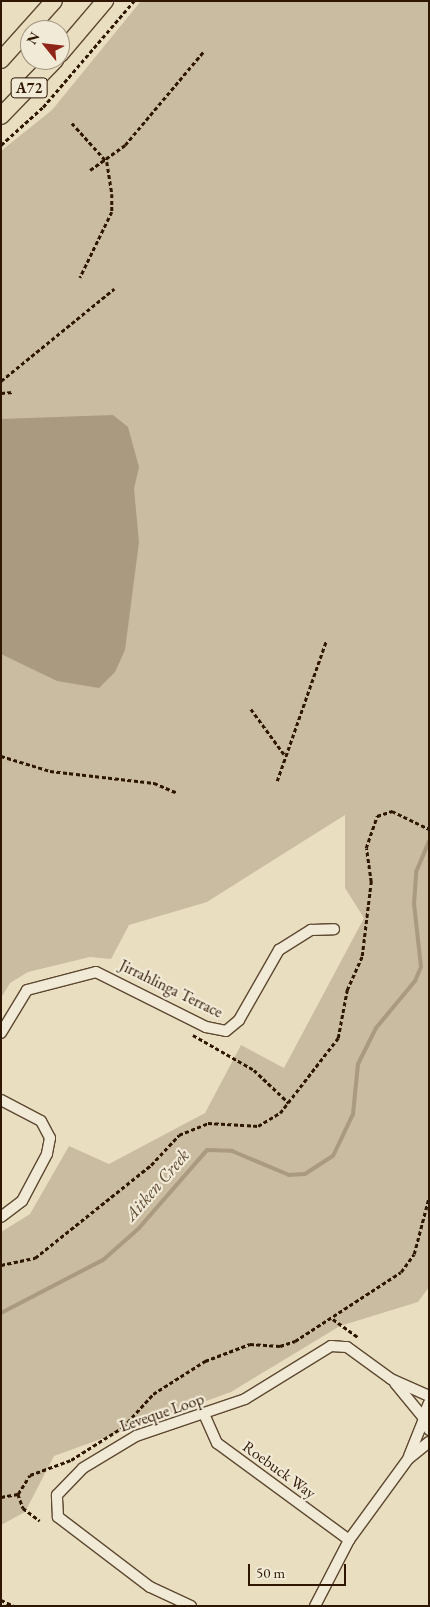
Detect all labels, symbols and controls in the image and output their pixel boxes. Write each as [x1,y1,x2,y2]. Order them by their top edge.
north arrow [20,20,70,70]
text: N [22,29,43,48]
road number: A72 [10,76,48,100]
street label: Jirrahlinga Terrace [116,956,226,1022]
water label: Aitken Creek [120,1145,194,1225]
street label: Leveque Loop [117,1390,207,1436]
street label: Roebuck Way [239,1437,319,1503]
scale bar [250,1554,348,1586]
text: 50 m [256,1563,285,1582]

